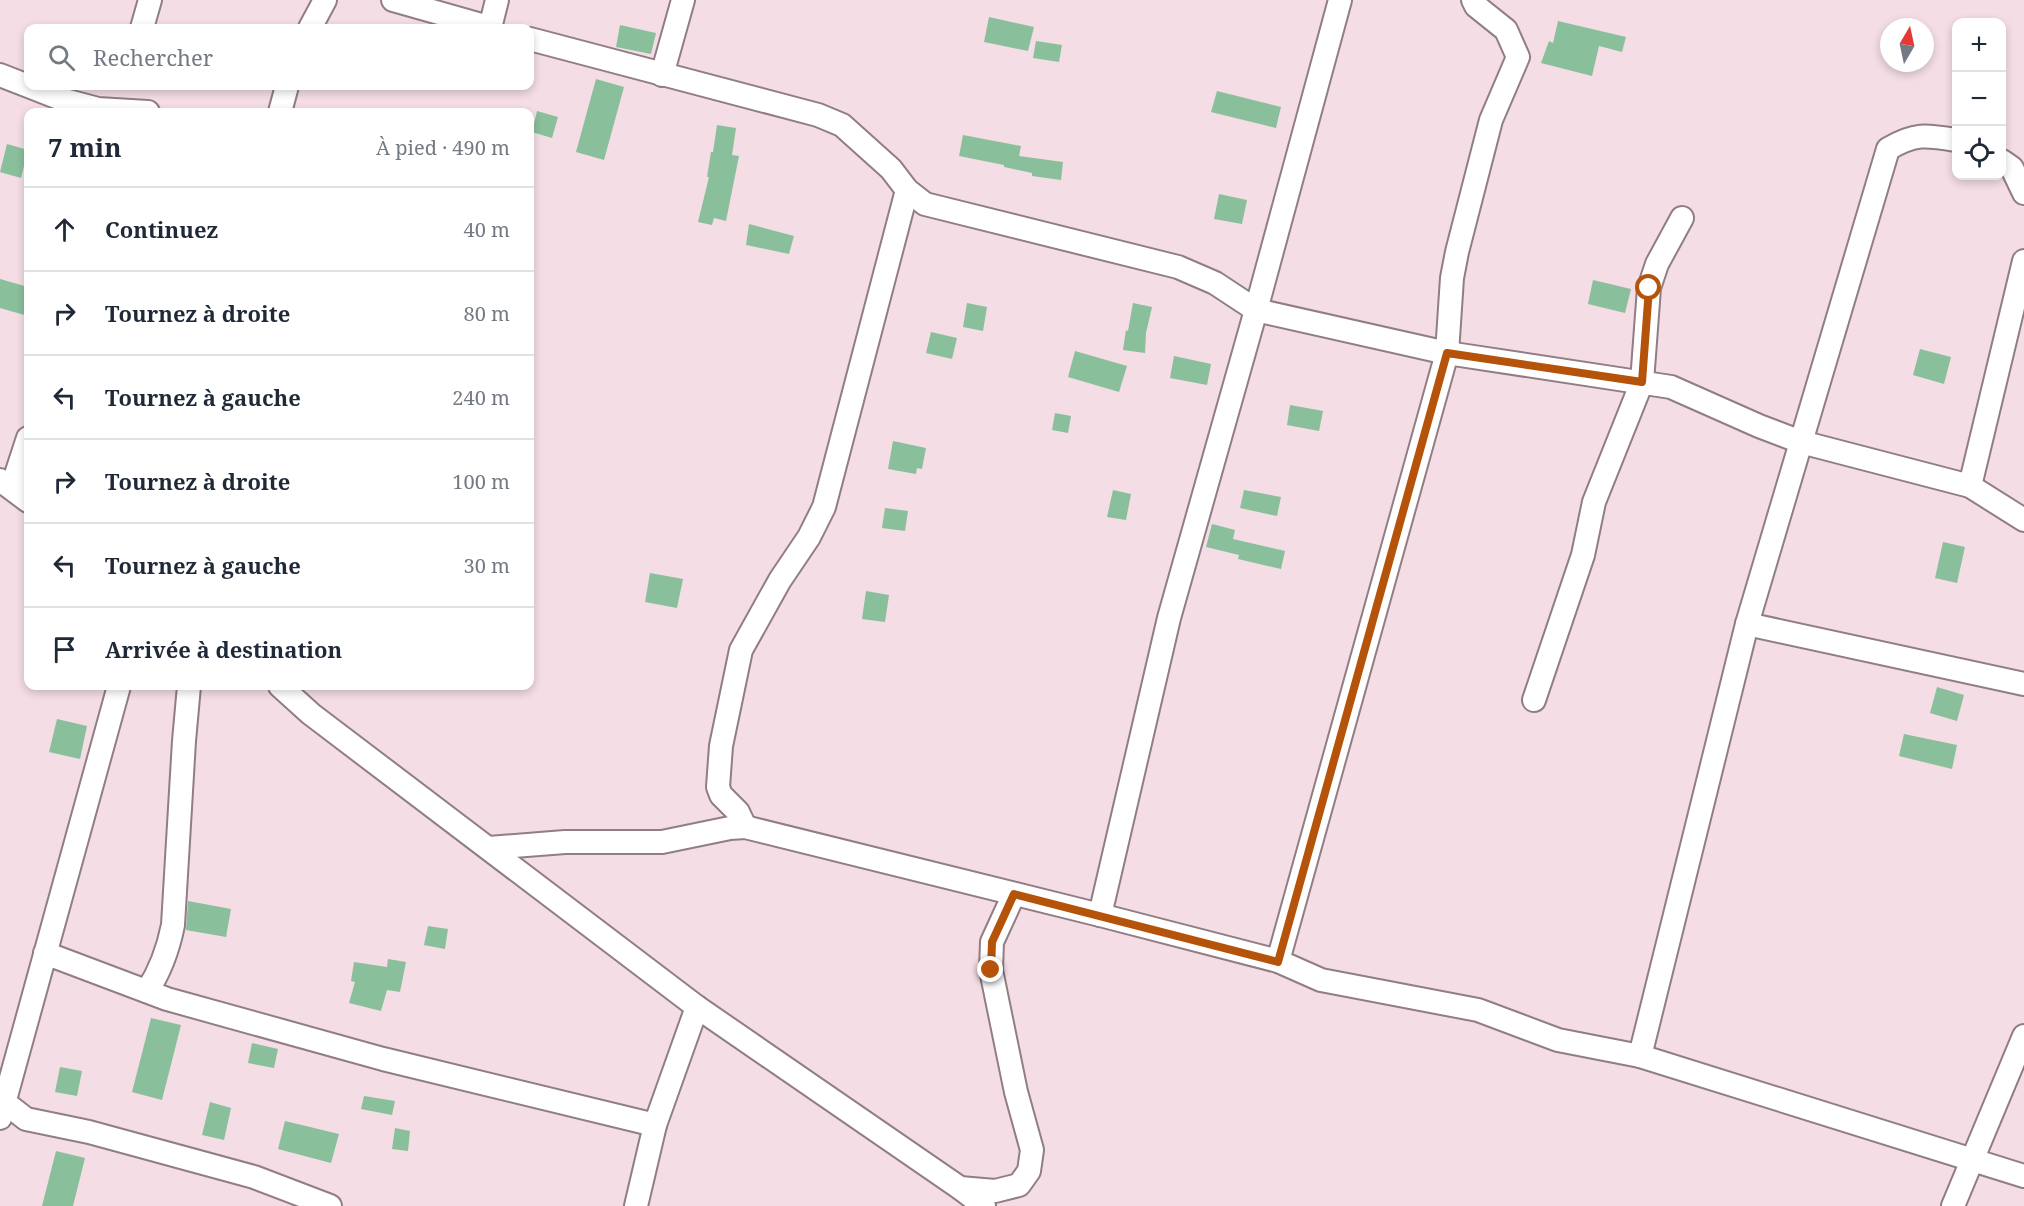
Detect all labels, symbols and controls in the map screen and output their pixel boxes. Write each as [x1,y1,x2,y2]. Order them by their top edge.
north arrow [1880,18,1934,72]
map controls [1952,18,2006,180]
button: + [1952,18,2006,72]
search box [24,24,534,90]
icon: search [45,41,78,74]
text: Rechercher [93,42,213,72]
button: − [1952,72,2006,126]
button: locate [1952,126,2006,180]
text: 7 min [48,129,122,165]
text: À pied · 490 m [376,134,510,161]
icon: ahead [48,213,81,246]
text: Continuez [105,214,218,244]
text: 40 m [464,216,510,243]
route start [1635,274,1661,300]
icon: right [48,297,81,330]
text: Tournez à droite [105,298,290,328]
text: 80 m [464,300,510,327]
icon: left [48,381,81,414]
text: Tournez à gauche [105,382,301,412]
text: 240 m [452,384,510,411]
icon: right [48,465,81,498]
text: Tournez à droite [105,466,290,496]
text: 100 m [452,468,510,495]
icon: left [48,549,81,582]
text: Tournez à gauche [105,550,301,580]
text: 30 m [464,552,510,579]
icon: arrive [48,633,81,666]
text: Arrivée à destination [105,634,342,664]
route end [977,956,1003,982]

